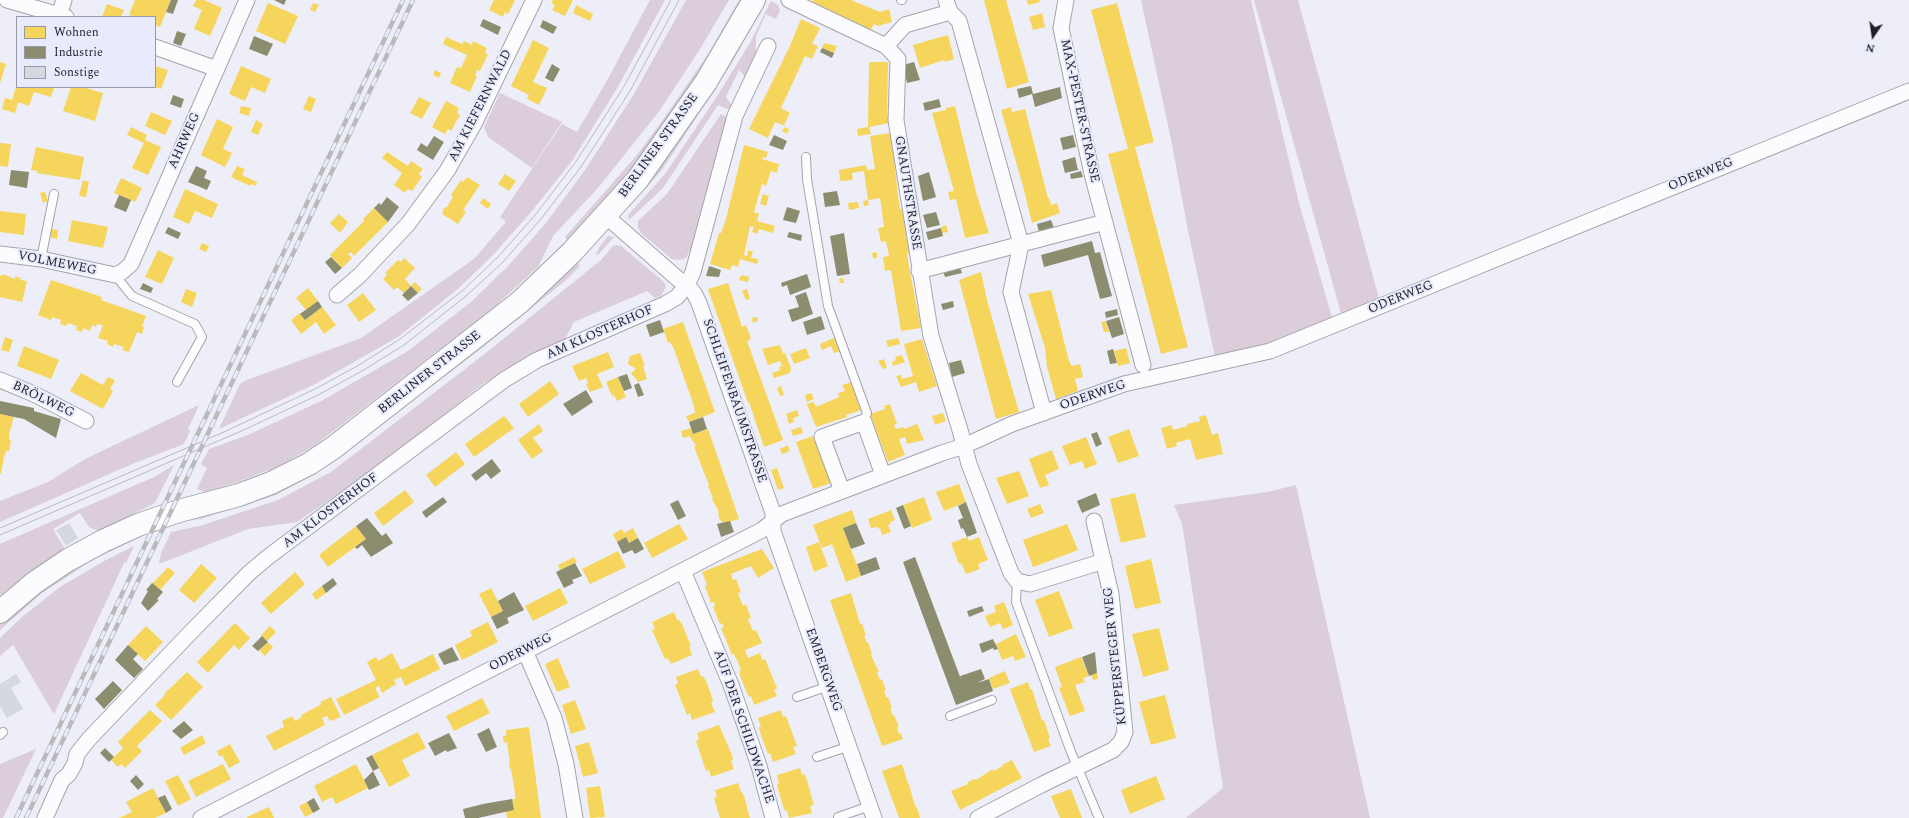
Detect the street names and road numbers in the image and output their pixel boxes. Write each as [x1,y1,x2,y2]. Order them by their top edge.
street label: MAX-PESTER-STRASSE [1056,38,1102,184]
street label: AM KIEFERNWALD [446,47,516,165]
street label: BERLINER STRASSE [616,91,702,201]
street label: AHRWEG [166,110,204,172]
street label: GNAUTHSTRASSE [890,135,924,251]
street label: ODERWEG [1666,155,1736,195]
street label: VOLMEWEG [16,249,98,279]
street label: ODERWEG [1366,278,1436,318]
street label: AM KLOSTERHOF [544,302,656,364]
street label: SCHLEIFENBAUMSTRASSE [699,317,769,485]
street label: BERLINER STRASSE [376,328,484,418]
street label: ODERWEG [1058,377,1128,415]
street label: BRÖLWEG [10,378,76,422]
street label: AM KLOSTERHOF [280,470,382,552]
street label: KÜPPERSTEGER WEG [1101,586,1131,726]
street label: EMBERGWEG [801,626,845,714]
street label: ODERWEG [487,630,555,676]
street label: AUF DER SCHILDWACHE [709,648,777,806]

